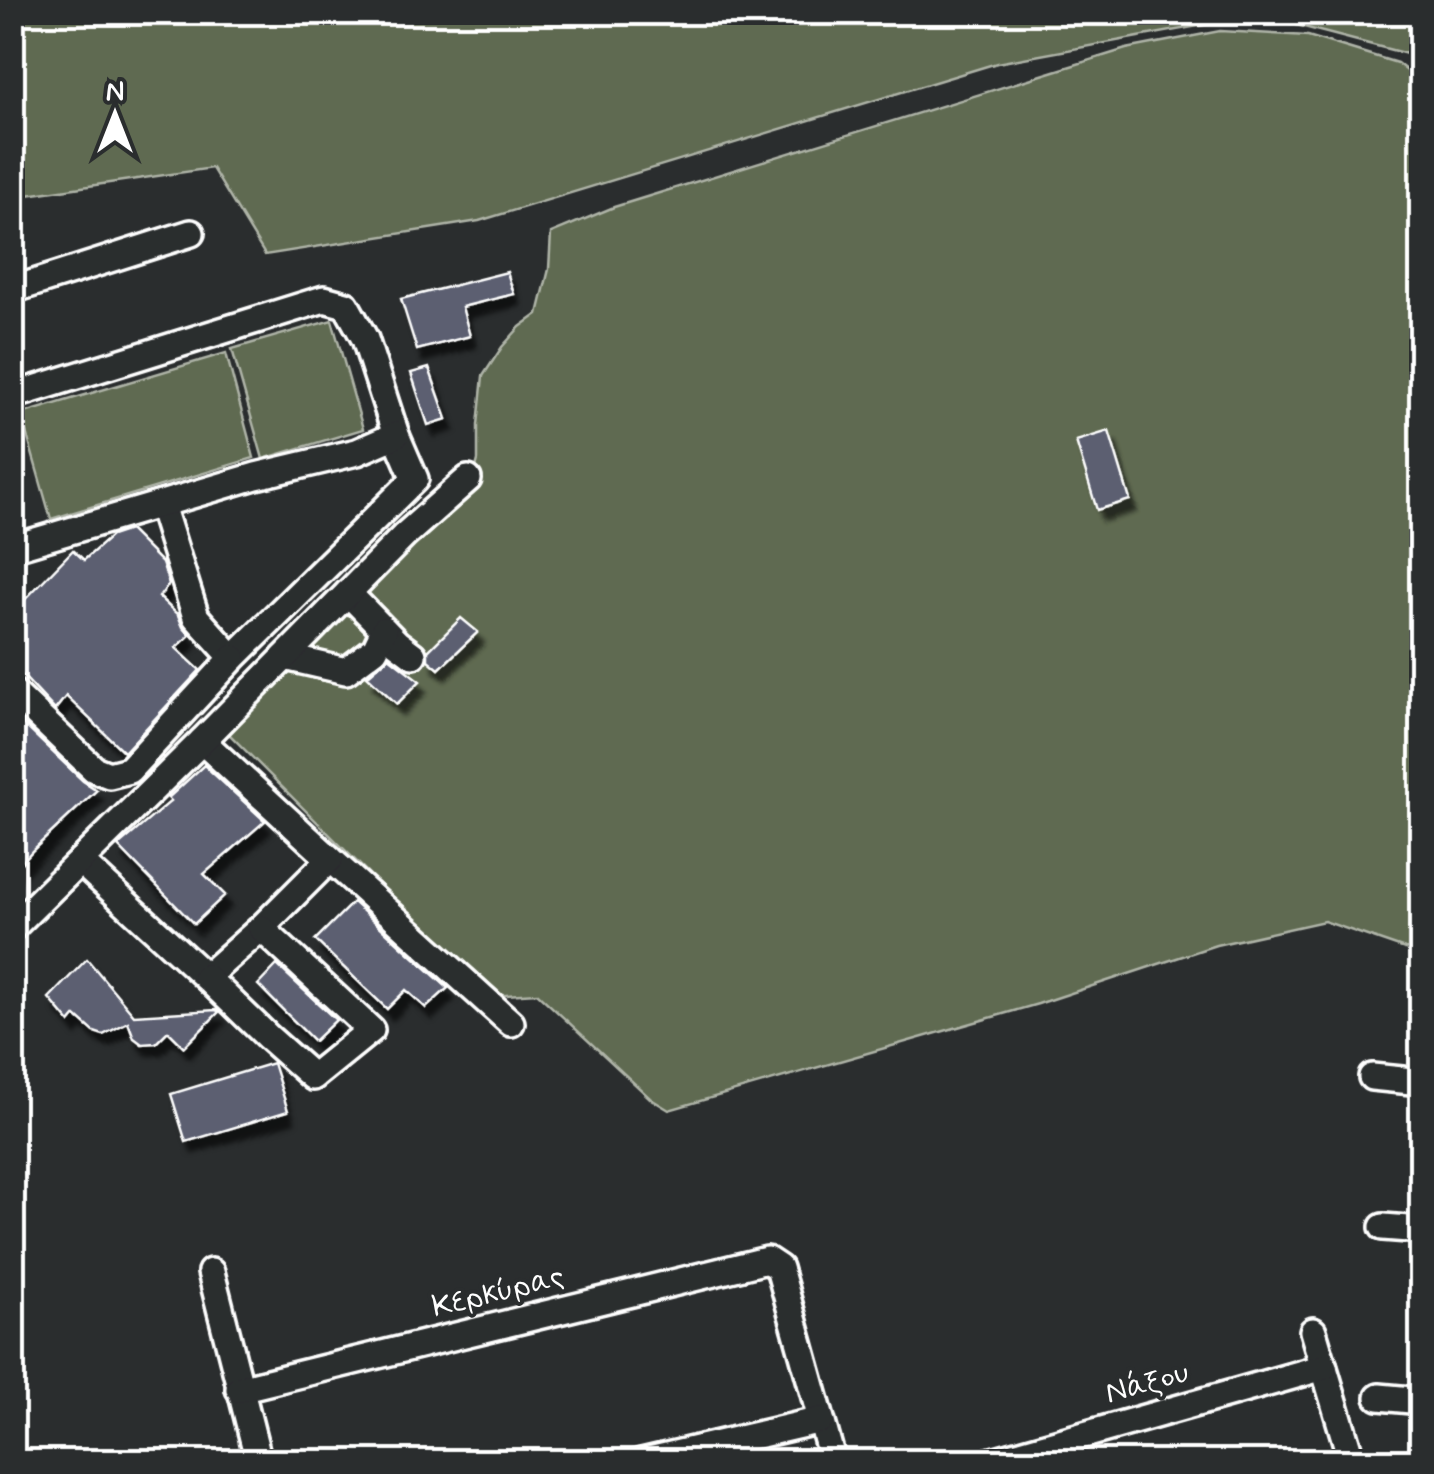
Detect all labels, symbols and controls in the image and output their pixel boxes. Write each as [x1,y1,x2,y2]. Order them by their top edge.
north arrow [65,65,165,165]
text: N [106,74,124,111]
street label: Κερκύρας [427,1255,569,1329]
street label: Νάξου [1100,1351,1194,1415]

